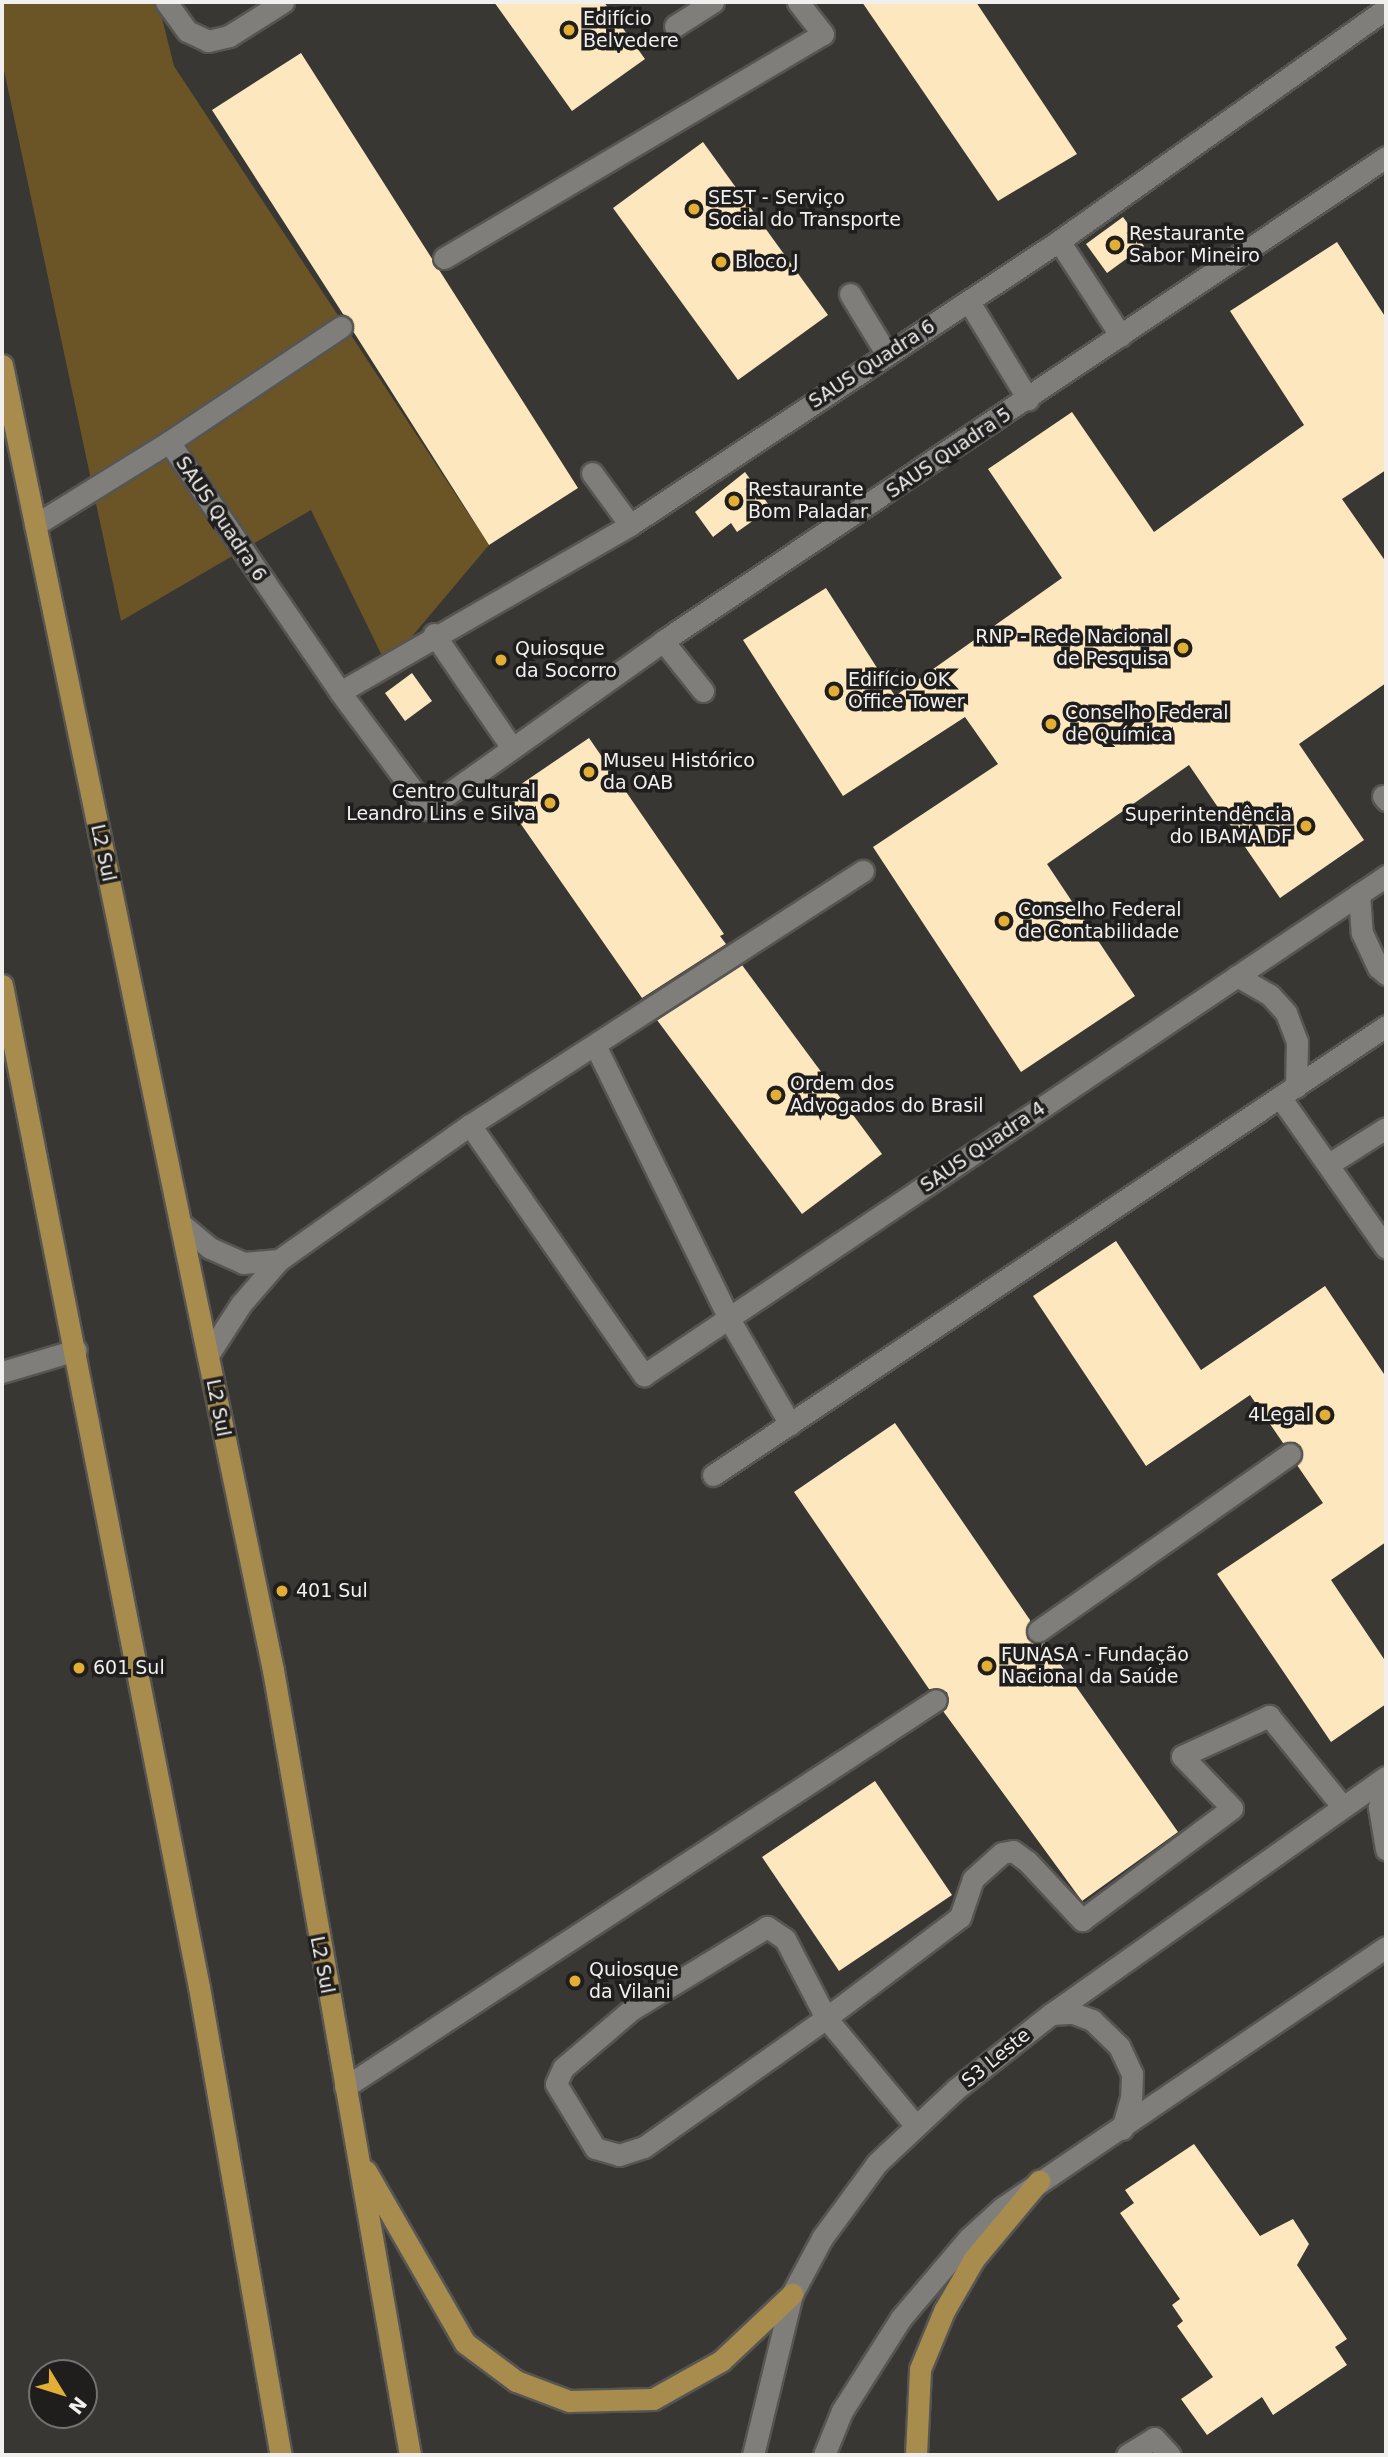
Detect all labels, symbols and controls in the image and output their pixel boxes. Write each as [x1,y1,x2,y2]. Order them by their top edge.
place label: Edifício Belvedere [583,8,679,52]
marker: Edifício Belvedere [561,22,577,38]
place label: SEST - Serviço Social do Transporte [708,187,901,231]
marker: SEST - Serviço Social do Transporte [686,201,702,217]
place label: Restaurante Sabor Mineiro [1129,223,1260,267]
marker: Restaurante Sabor Mineiro [1107,237,1123,253]
place label: Bloco J [735,251,799,273]
marker: Bloco J [713,254,729,270]
street label: SAUS Quadra 6 [805,315,939,413]
street label: SAUS Quadra 5 [882,403,1016,503]
street label: SAUS Quadra 6 [171,452,271,586]
place label: Restaurante Bom Paladar [748,479,868,523]
marker: Restaurante Bom Paladar [726,493,742,509]
place label: RNP - Rede Nacional de Pesquisa [975,626,1169,670]
place label: Quiosque da Socorro [515,638,617,682]
marker: RNP - Rede Nacional de Pesquisa [1175,640,1191,656]
marker: Quiosque da Socorro [493,652,509,668]
place label: Edifício OK Office Tower [848,669,965,713]
marker: Edifício OK Office Tower [826,683,842,699]
place label: Conselho Federal de Química [1065,702,1229,746]
marker: Conselho Federal de Química [1043,716,1059,732]
place label: Museu Histórico da OAB [603,750,755,794]
marker: Museu Histórico da OAB [581,764,597,780]
place label: Centro Cultural Leandro Lins e Silva [346,781,536,825]
marker: Centro Cultural Leandro Lins e Silva [542,795,558,811]
place label: Superintendência do IBAMA DF [1125,804,1292,848]
marker: Superintendência do IBAMA DF [1298,818,1314,834]
street label: L2 Sul [86,822,120,884]
place label: Conselho Federal de Contabilidade [1018,899,1182,943]
marker: Conselho Federal de Contabilidade [996,913,1012,929]
place label: Ordem dos Advogados do Brasil [790,1073,984,1117]
marker: Ordem dos Advogados do Brasil [768,1087,784,1103]
street label: SAUS Quadra 4 [916,1097,1050,1197]
street label: L2 Sul [201,1377,235,1439]
place label: 4Legal [1248,1404,1311,1426]
marker: 4Legal [1317,1407,1333,1423]
place label: 401 Sul [296,1580,368,1602]
marker: 401 Sul [274,1583,290,1599]
place label: FUNASA - Fundação Nacional da Saúde [1001,1644,1189,1688]
place label: 601 Sul [93,1657,165,1679]
marker: FUNASA - Fundação Nacional da Saúde [979,1658,995,1674]
marker: 601 Sul [71,1660,87,1676]
street label: L2 Sul [305,1934,339,1996]
place label: Quiosque da Vilani [589,1959,679,2003]
marker: Quiosque da Vilani [567,1973,583,1989]
street label: S3 Leste [957,2024,1035,2092]
north arrow [28,2359,98,2429]
text: N [64,2393,92,2419]

